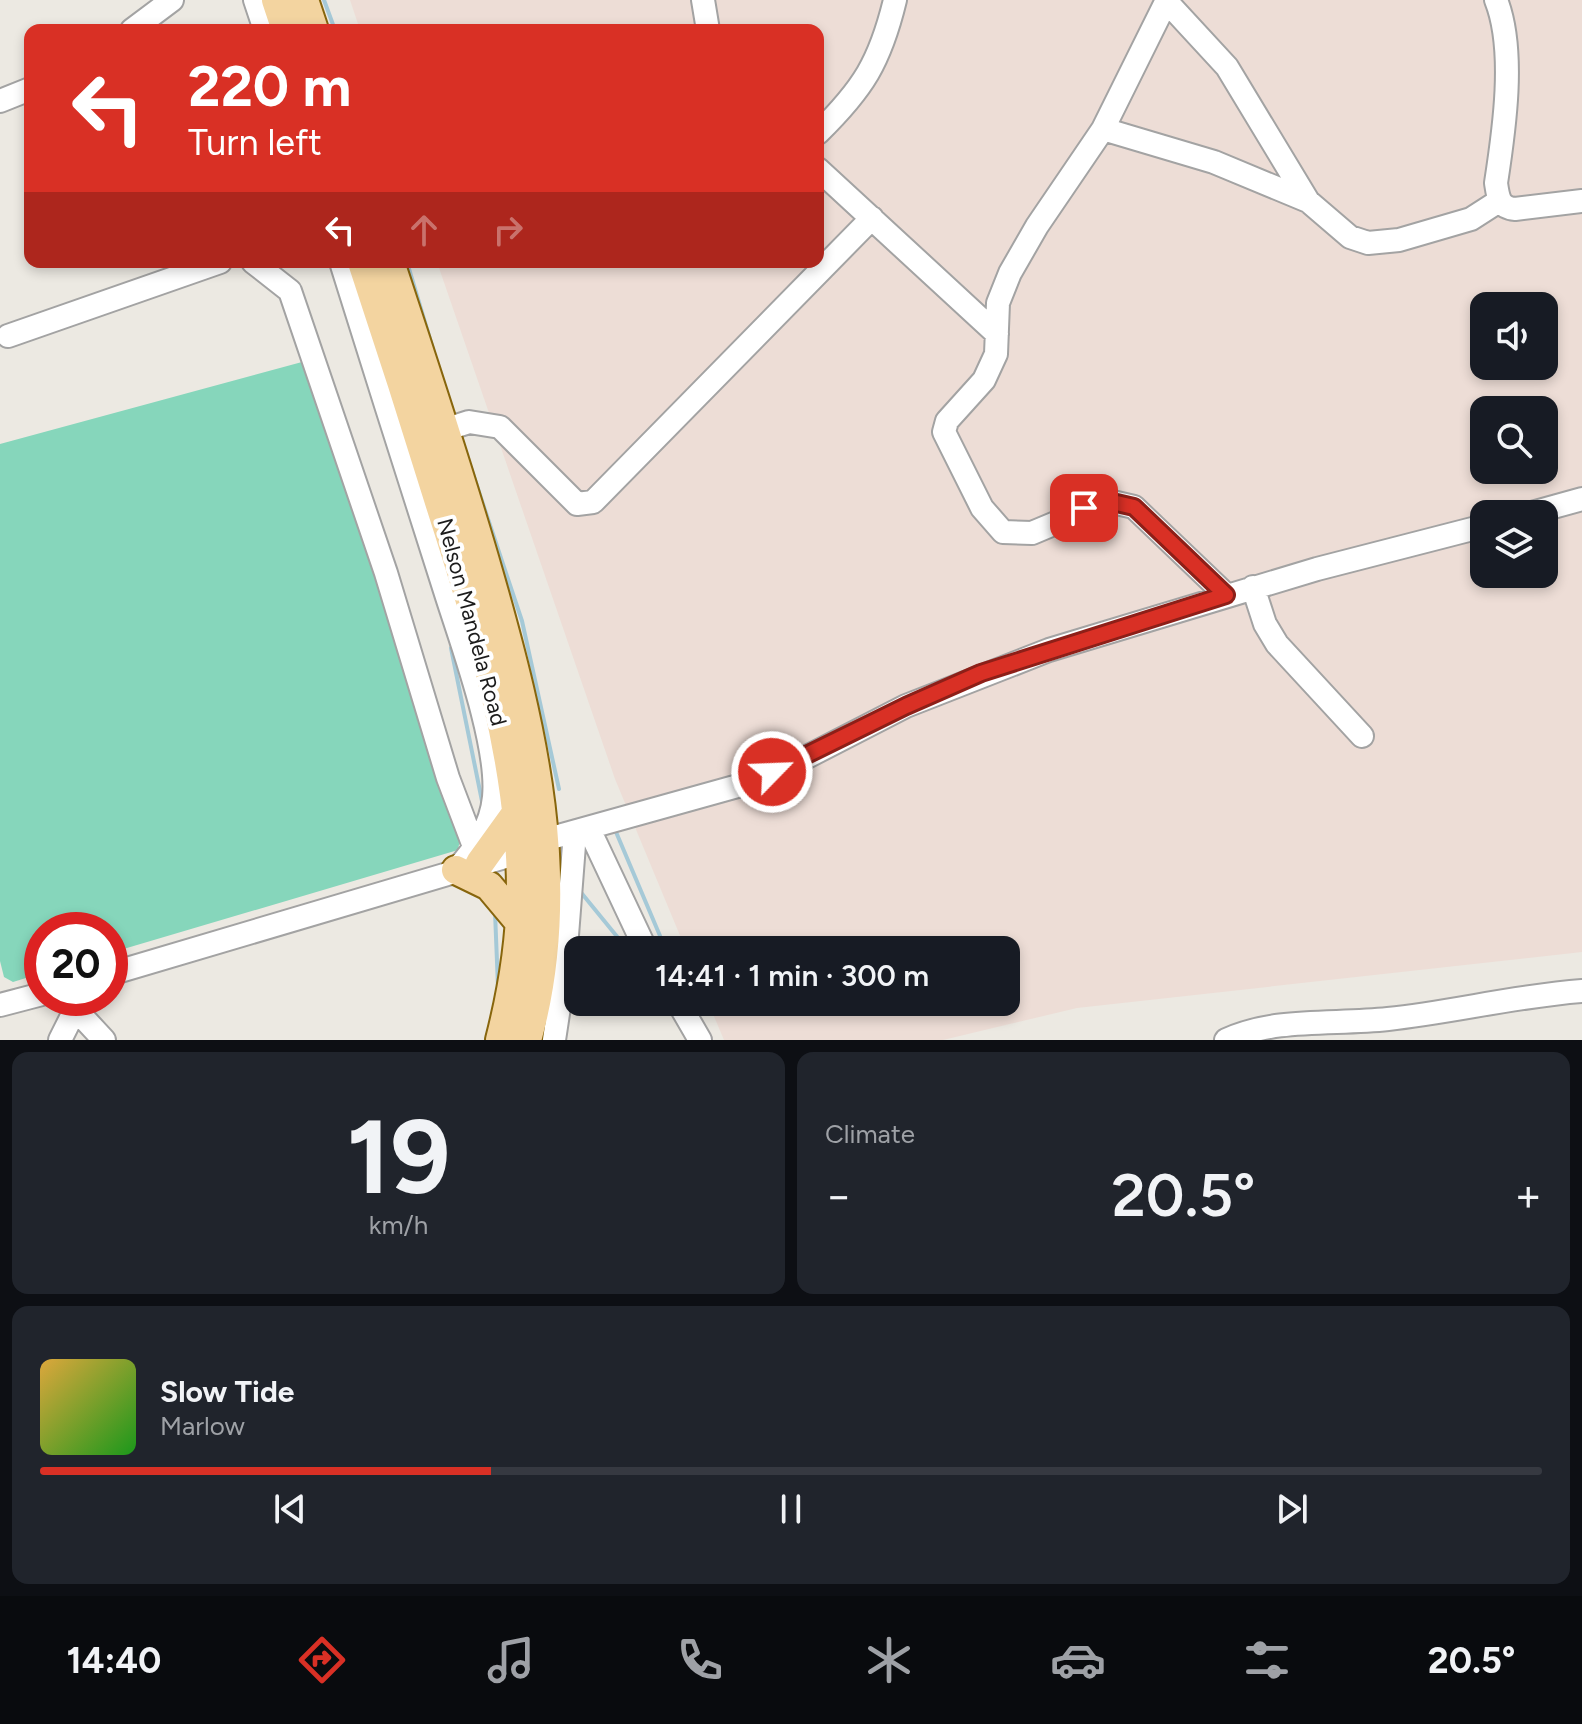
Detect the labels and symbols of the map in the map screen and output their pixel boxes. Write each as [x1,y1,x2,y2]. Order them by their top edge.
pin [1050,474,1118,542]
street label: Nelson Mandela Road [431,515,513,729]
position arrow [730,730,814,814]
speed limit sign: 20 [24,912,128,1016]

